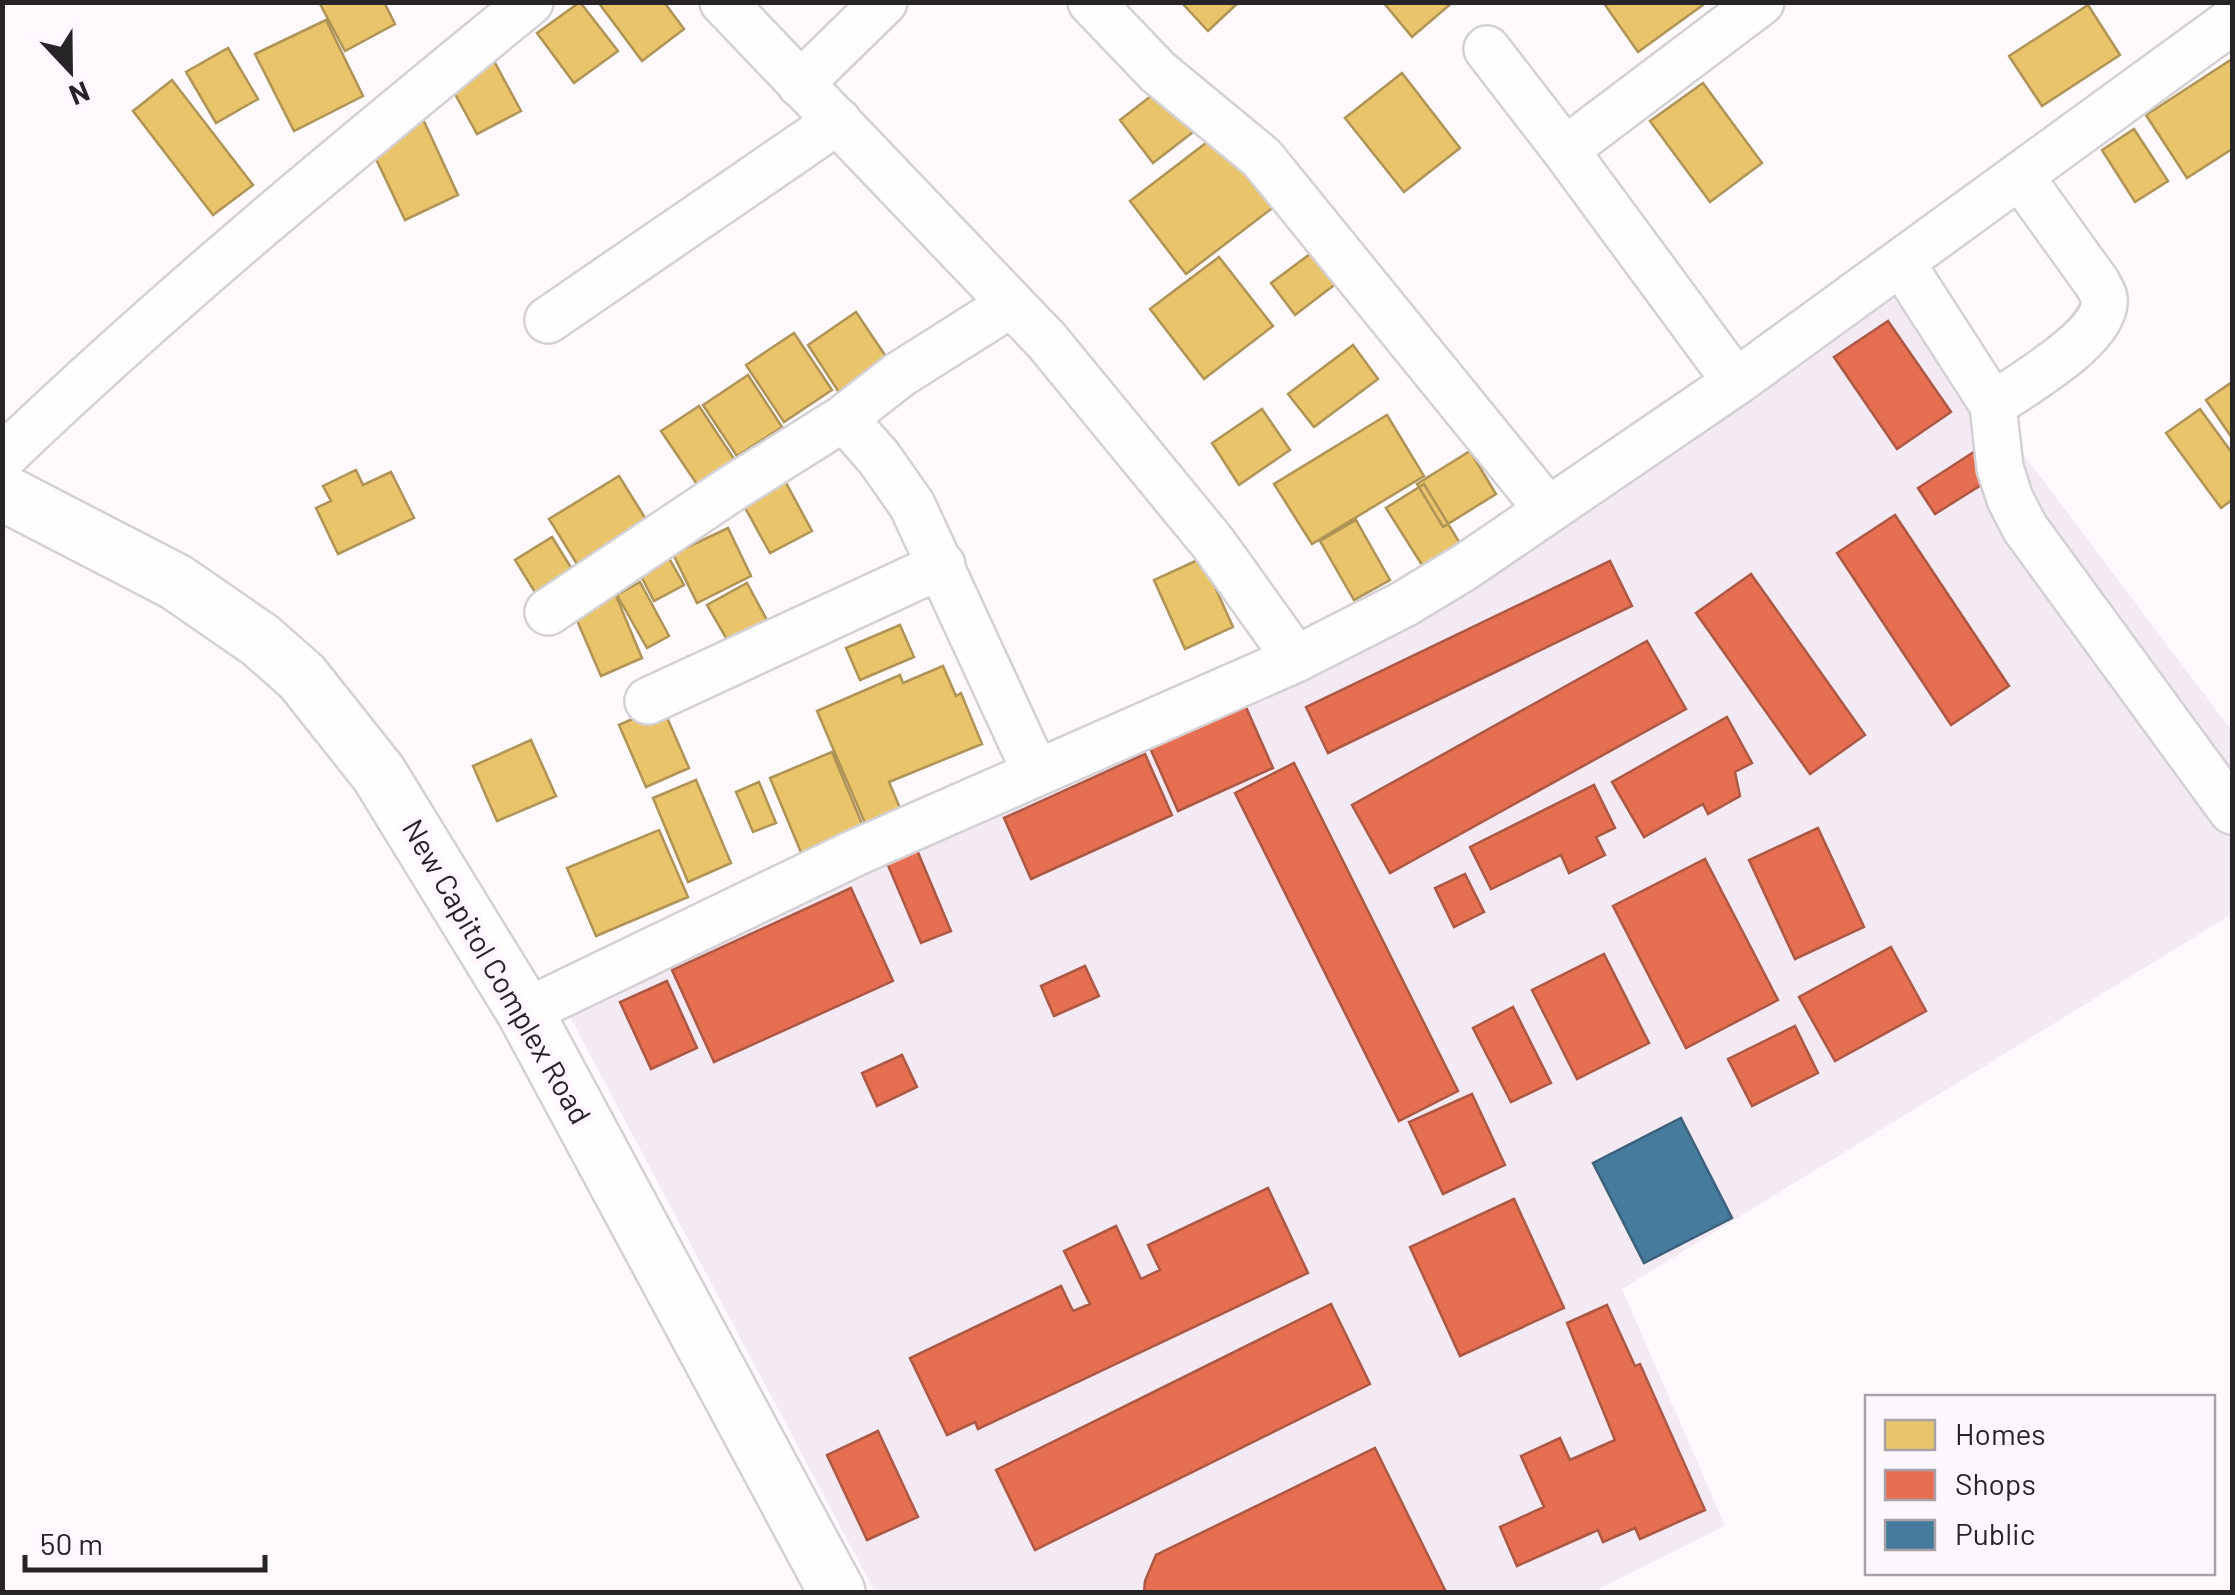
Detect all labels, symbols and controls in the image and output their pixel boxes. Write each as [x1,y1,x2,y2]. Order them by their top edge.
north arrow [20,20,120,120]
text: N [65,75,95,113]
street label: New Capitol Complex Road [396,812,600,1130]
legend [1865,1395,2215,1575]
text: Homes [1955,1415,2046,1451]
text: Shops [1955,1465,2036,1501]
scale bar [25,1510,265,1572]
text: Public [1955,1515,2035,1551]
text: 50 m [40,1525,103,1561]

